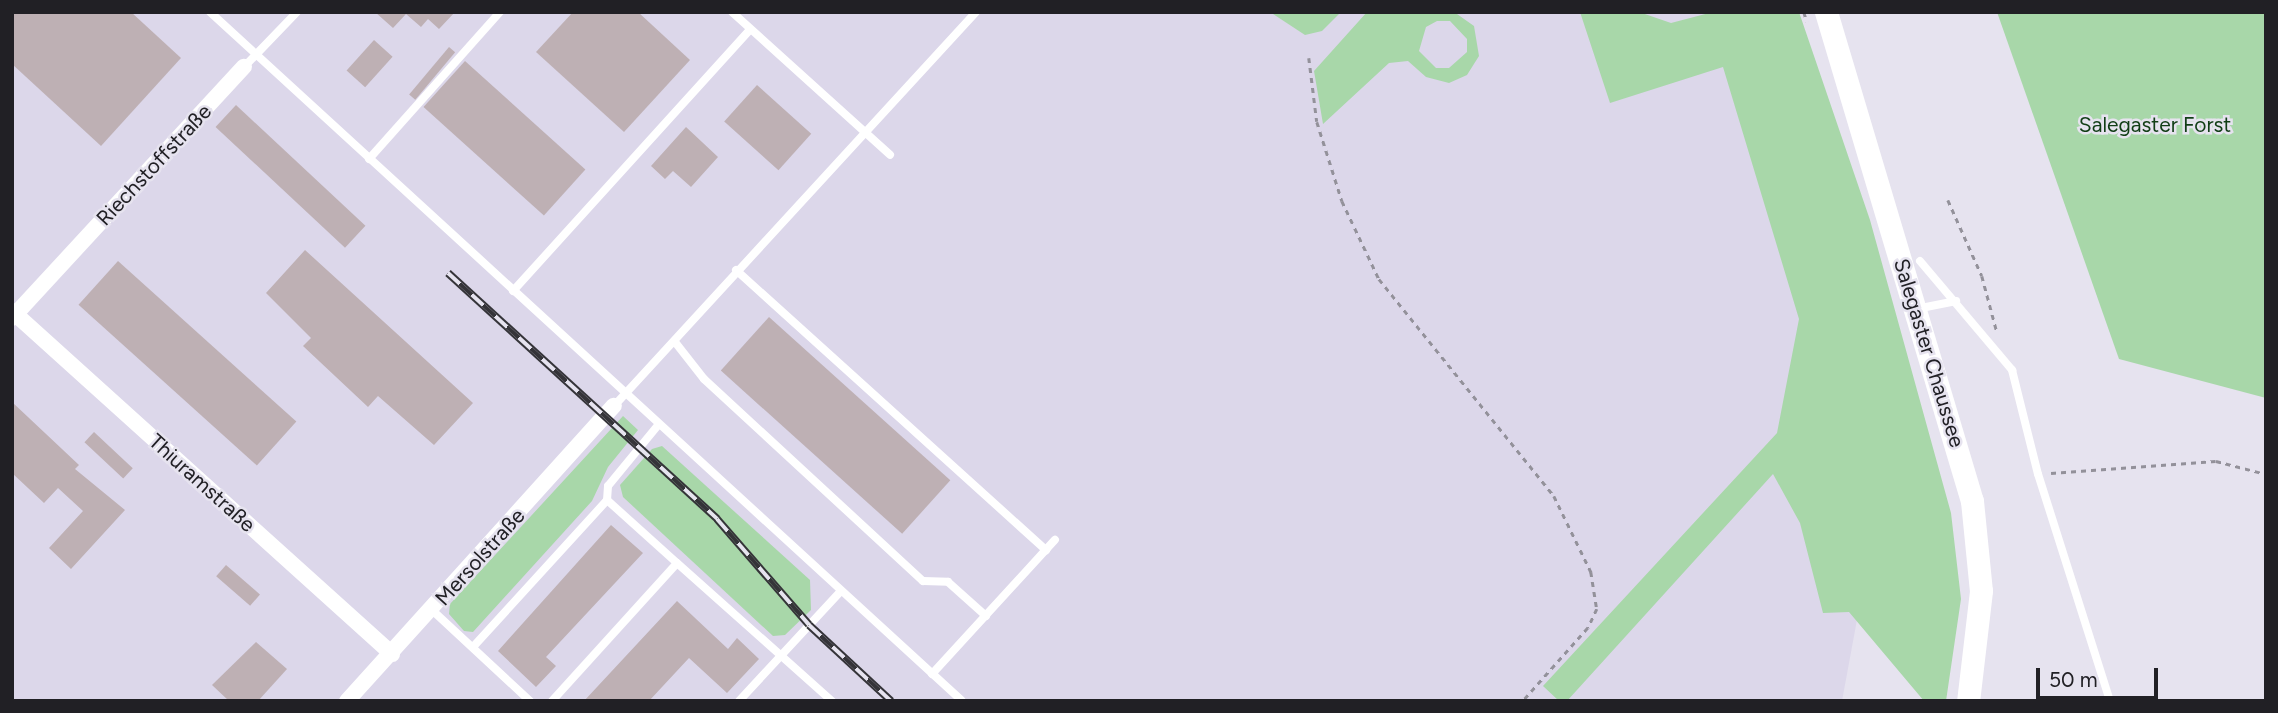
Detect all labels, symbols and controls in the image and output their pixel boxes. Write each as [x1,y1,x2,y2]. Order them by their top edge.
street label: Riechstoffstraße [91,99,217,231]
park label: Salegaster Forst [2079,112,2231,138]
street label: Salegaster Chaussee [1888,256,1970,450]
street label: Thiuramstraße [144,429,260,537]
street label: Mersolstraße [430,503,530,611]
scale bar [2040,654,2162,698]
text: 50 m [2049,667,2098,692]

